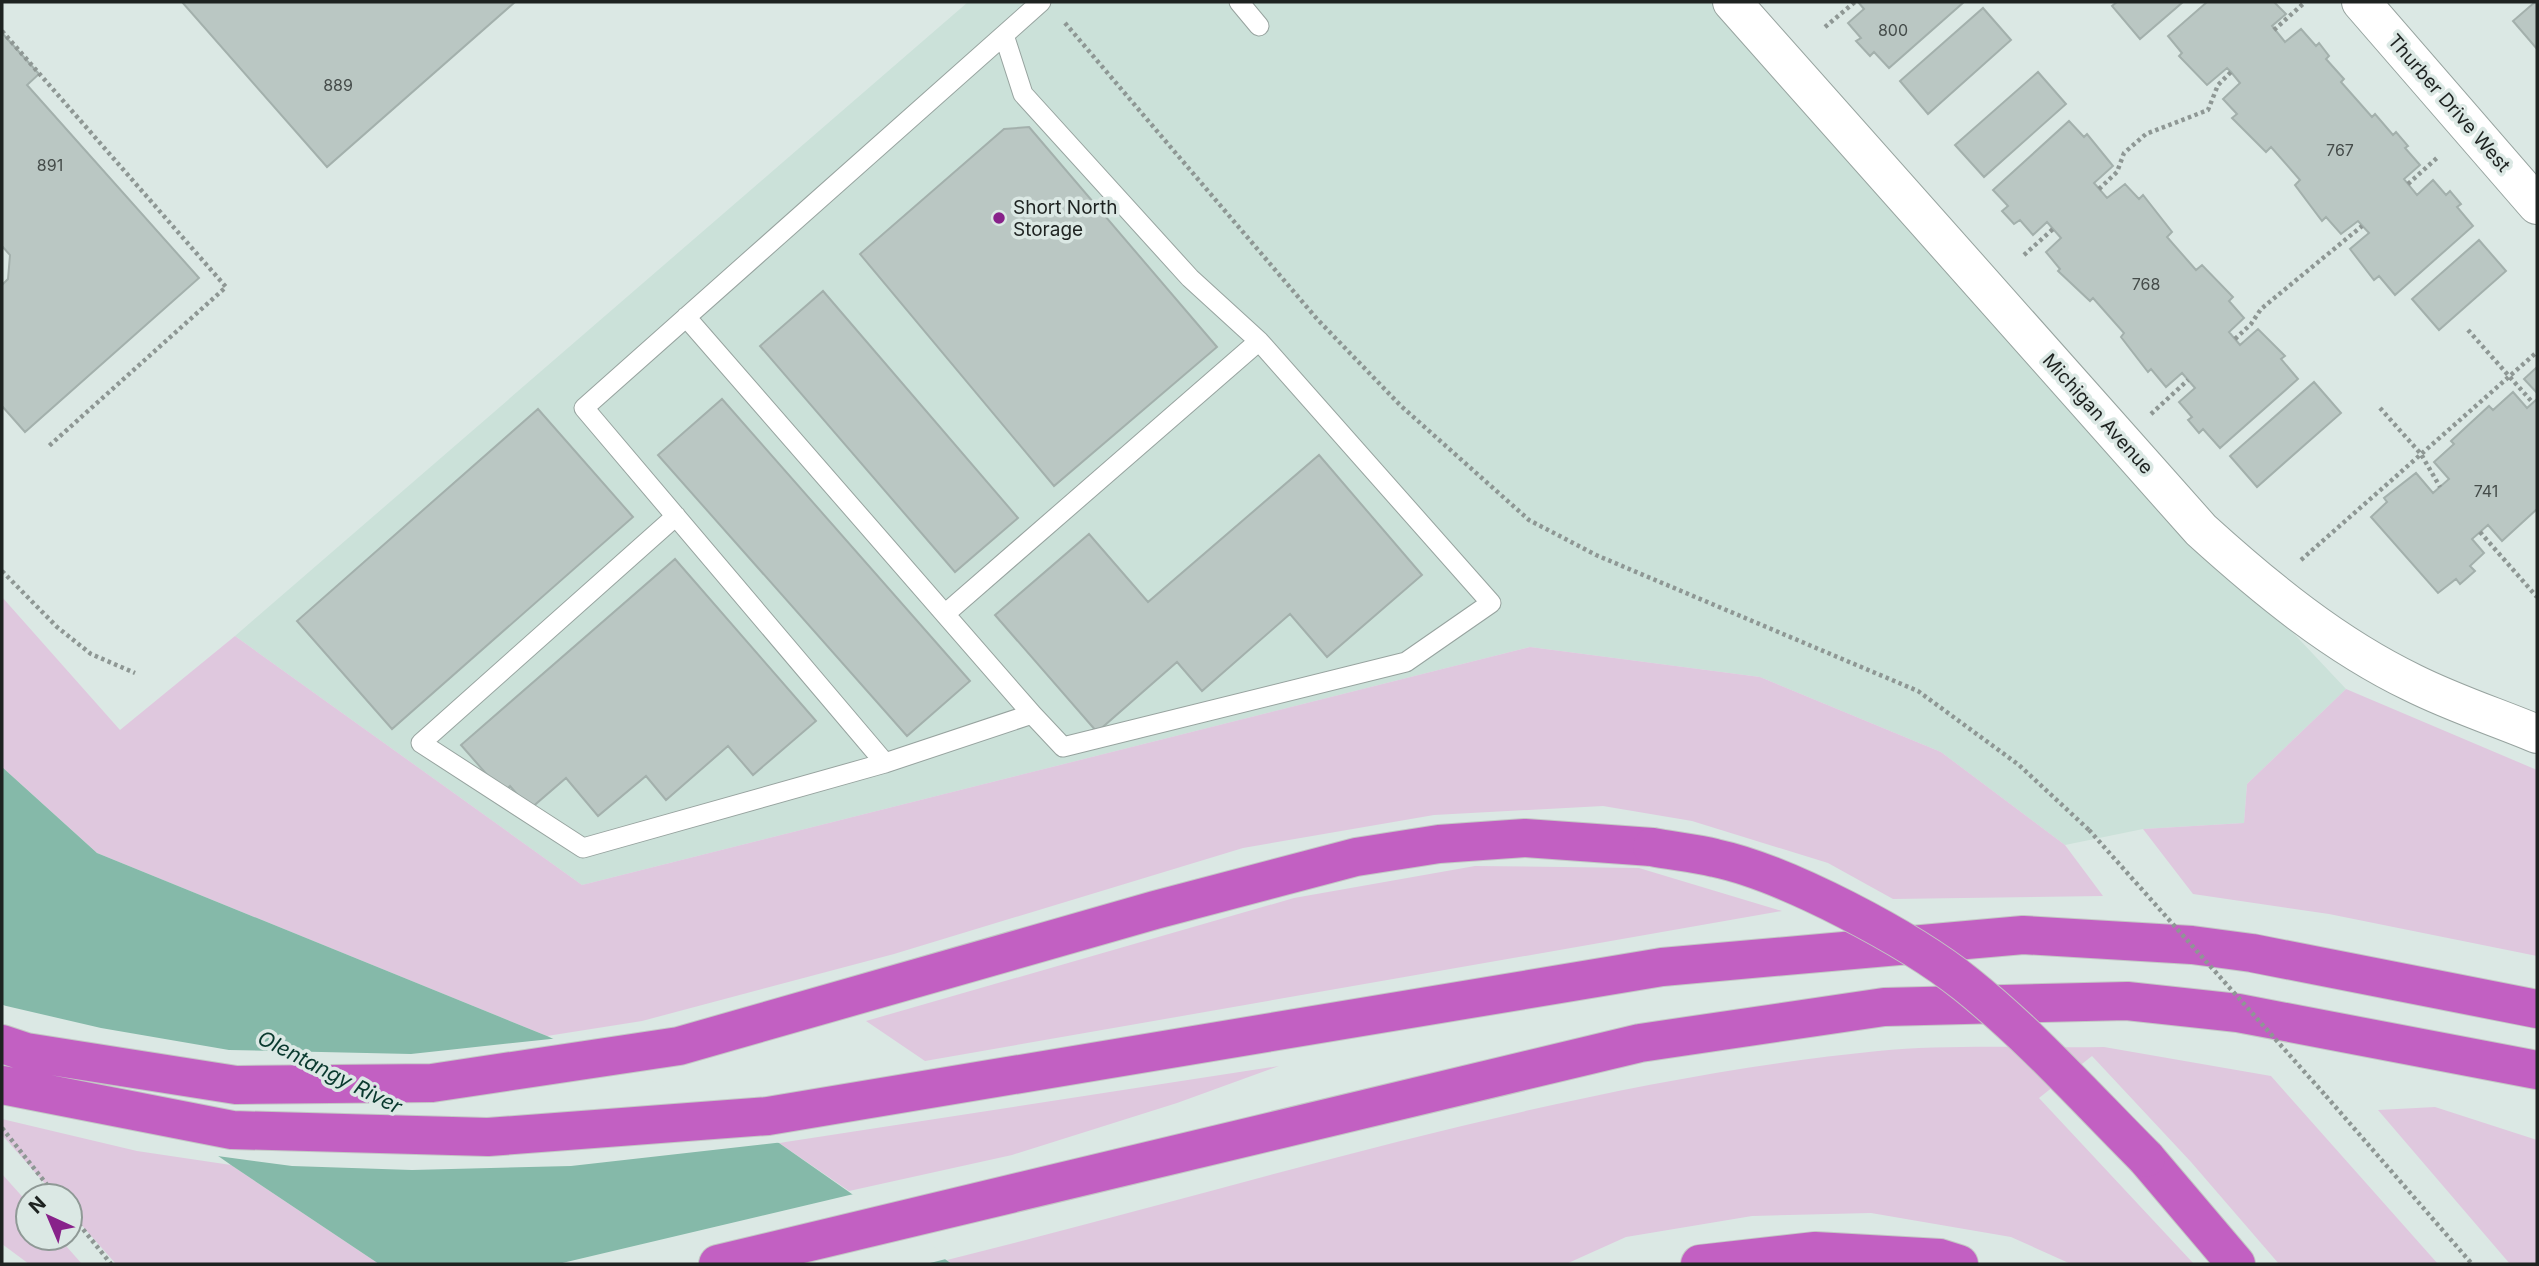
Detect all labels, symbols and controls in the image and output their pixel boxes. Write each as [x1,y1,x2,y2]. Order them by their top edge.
house number: 800 [1878,20,1908,40]
street label: Thurber Drive West [2383,29,2515,177]
house number: 889 [323,75,353,95]
house number: 767 [2326,140,2354,160]
house number: 891 [37,155,63,175]
place label: Short North Storage [1013,196,1117,241]
marker: Short North Storage [991,210,1007,226]
house number: 768 [2132,274,2160,294]
street label: Michigan Avenue [2038,349,2158,479]
house number: 741 [2474,481,2498,501]
water label: Olentangy River [254,1025,407,1120]
north arrow [14,1182,84,1252]
text: N [24,1192,51,1218]

